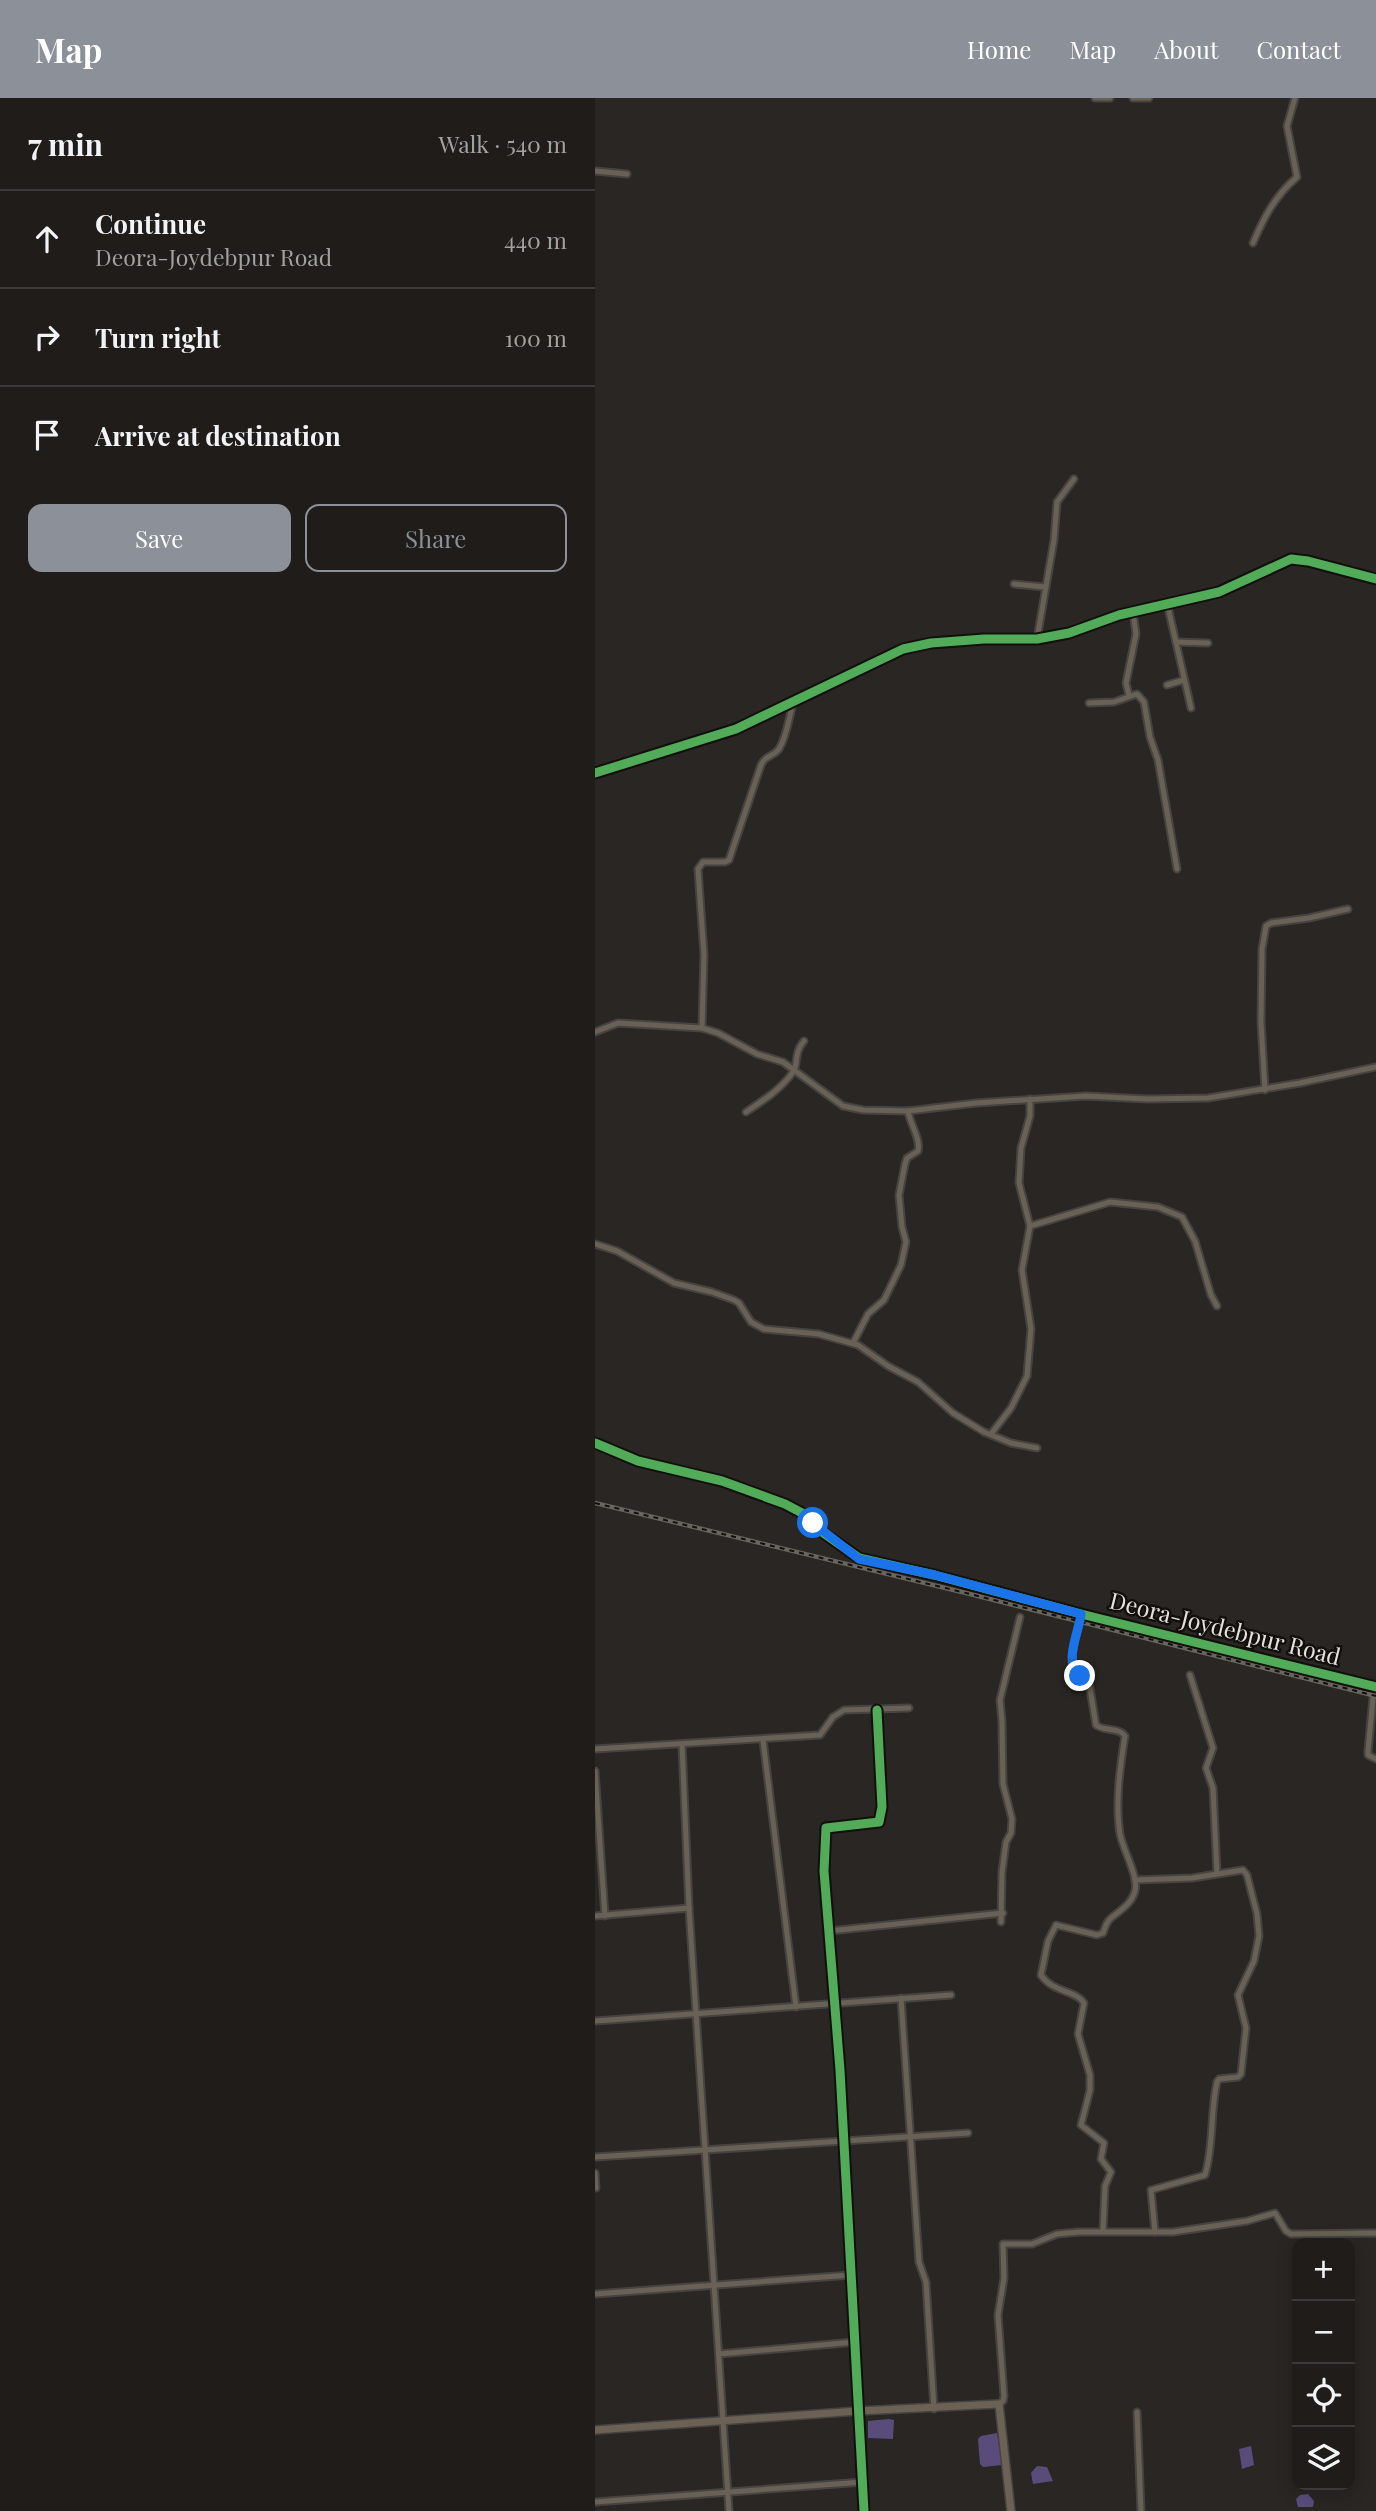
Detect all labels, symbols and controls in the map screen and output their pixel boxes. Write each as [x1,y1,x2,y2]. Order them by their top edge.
text: Map [35,27,102,71]
text: Home [967,33,1031,65]
text: Map [1069,33,1116,65]
text: About [1154,33,1218,65]
text: Contact [1256,33,1341,65]
text: 7 min [28,124,103,164]
text: Walk · 540 m [439,128,567,159]
text: Continue [95,206,206,241]
icon: ahead [28,220,66,258]
text: 440 m [504,224,567,255]
text: Deora-Joydebpur Road [95,241,332,272]
icon: right [28,318,66,356]
text: Turn right [95,320,221,355]
text: 100 m [505,322,567,353]
icon: arrive [28,416,66,454]
text: Arrive at destination [95,418,341,453]
button: Save [28,504,291,572]
button: Share [305,504,567,572]
route start [797,1507,828,1538]
street label: Deora-Joydebpur Road [1107,1584,1344,1671]
route end [1064,1660,1095,1691]
map controls [1292,2238,1355,2490]
button: + [1292,2238,1355,2301]
button: − [1292,2301,1355,2364]
button: locate [1292,2364,1355,2427]
button: layers [1292,2427,1355,2490]

